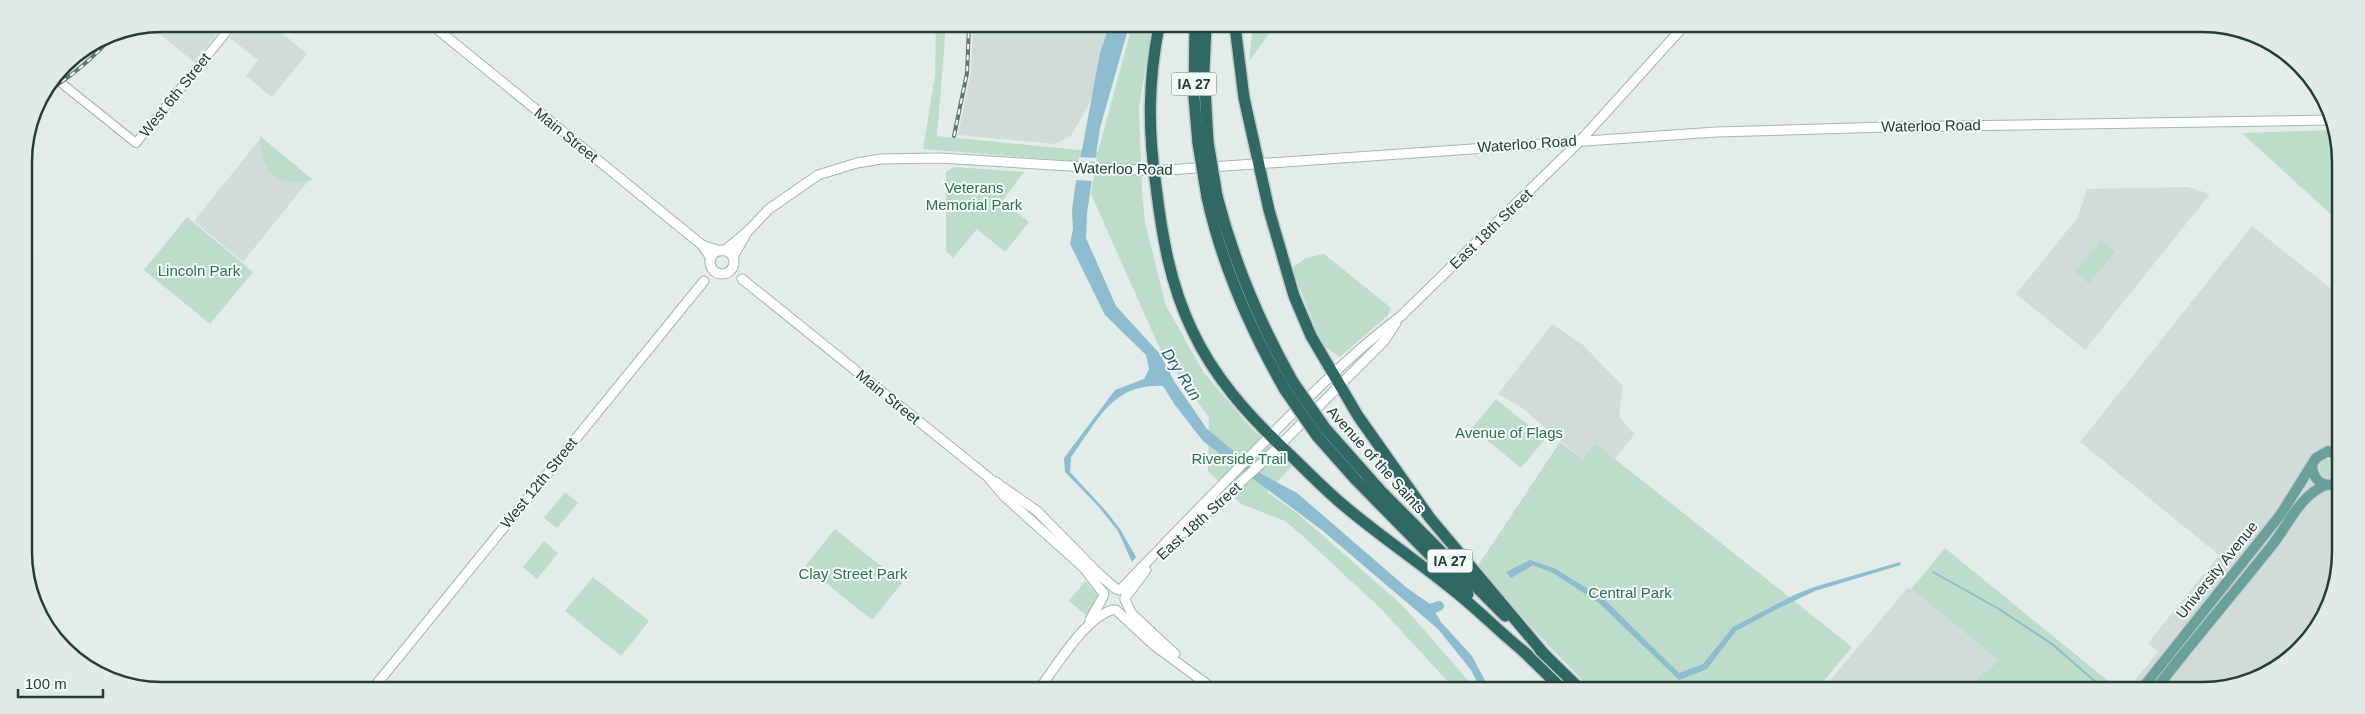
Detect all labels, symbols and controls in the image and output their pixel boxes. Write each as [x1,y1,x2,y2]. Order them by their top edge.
street label: West 6th Street [136,49,214,140]
road number: IA 27 [1172,72,1216,96]
street label: Main Street [531,104,602,166]
street label: Waterloo Road [1881,116,1981,135]
street label: Waterloo Road [1477,132,1577,155]
street label: Waterloo Road [1073,159,1173,178]
park label: Veterans Memorial Park [926,179,1023,213]
street label: East 18th Street [1446,185,1536,272]
park label: Lincoln Park [158,262,241,279]
water label: Dry Run [1158,345,1205,404]
street label: Main Street [853,366,924,428]
street label: Avenue of the Saints [1324,403,1429,517]
park label: Avenue of Flags [1455,424,1563,441]
street label: West 12th Street [497,433,581,531]
park label: Riverside Trail [1191,450,1287,467]
street label: East 18th Street [1153,478,1245,563]
street label: University Avenue [2172,518,2261,622]
road number: IA 27 [1428,550,1472,572]
park label: Clay Street Park [798,565,908,582]
park label: Central Park [1588,584,1672,601]
scale bar [18,666,102,698]
text: 100 m [25,675,67,692]

